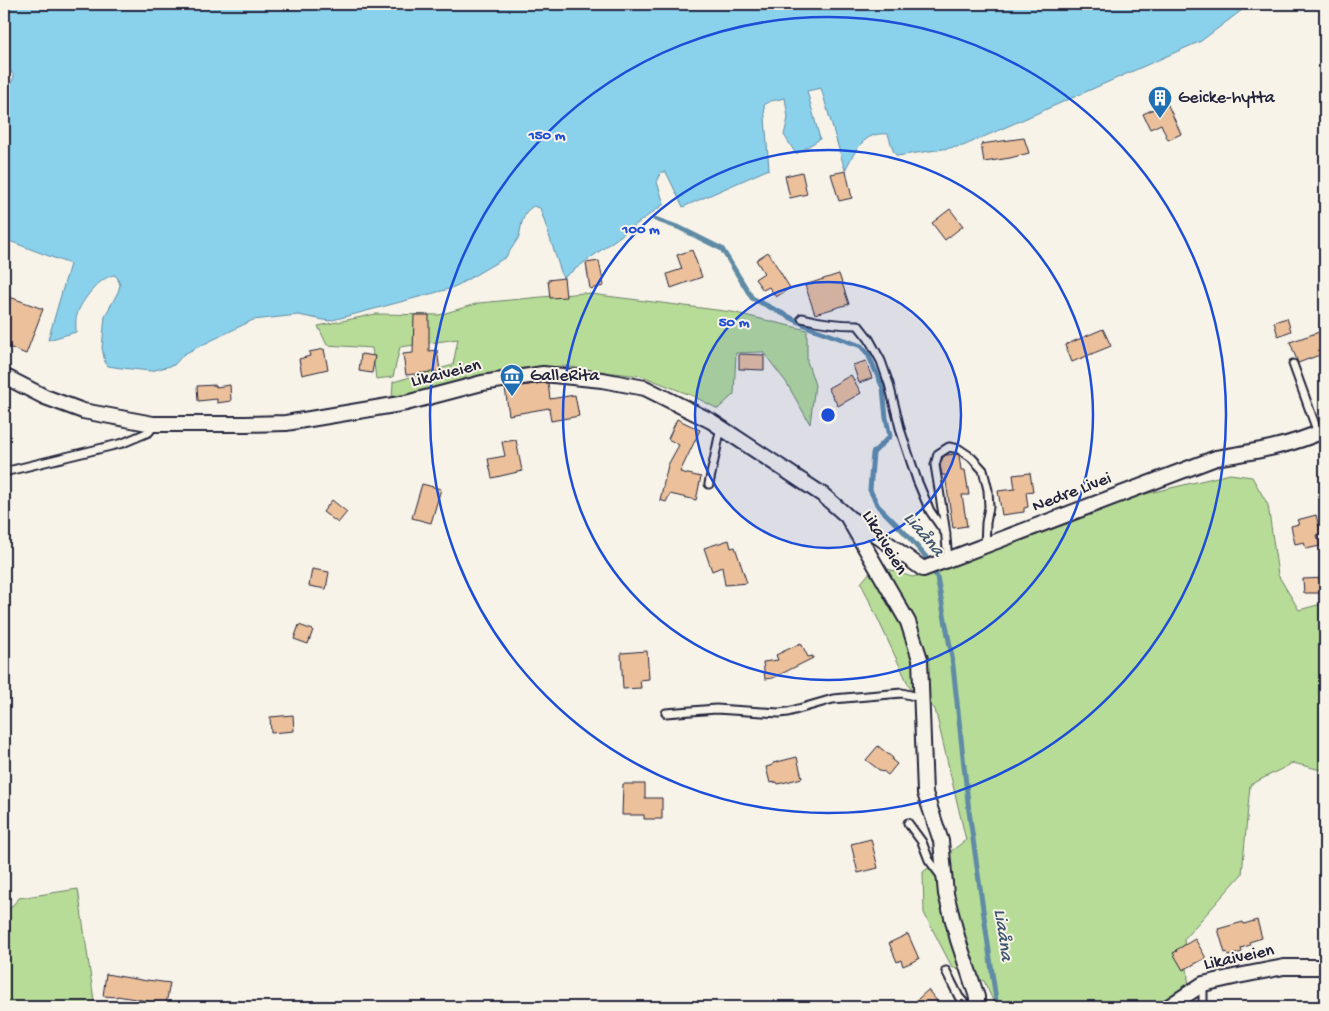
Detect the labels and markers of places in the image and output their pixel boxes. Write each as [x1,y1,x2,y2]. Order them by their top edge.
building icon: Geicke-hytta [1147,85,1173,119]
place label: Geicke-hytta [1178,88,1276,109]
museum icon: GalleRita [499,363,525,397]
place label: GalleRita [530,366,600,387]
centre of rings [819,406,837,424]

